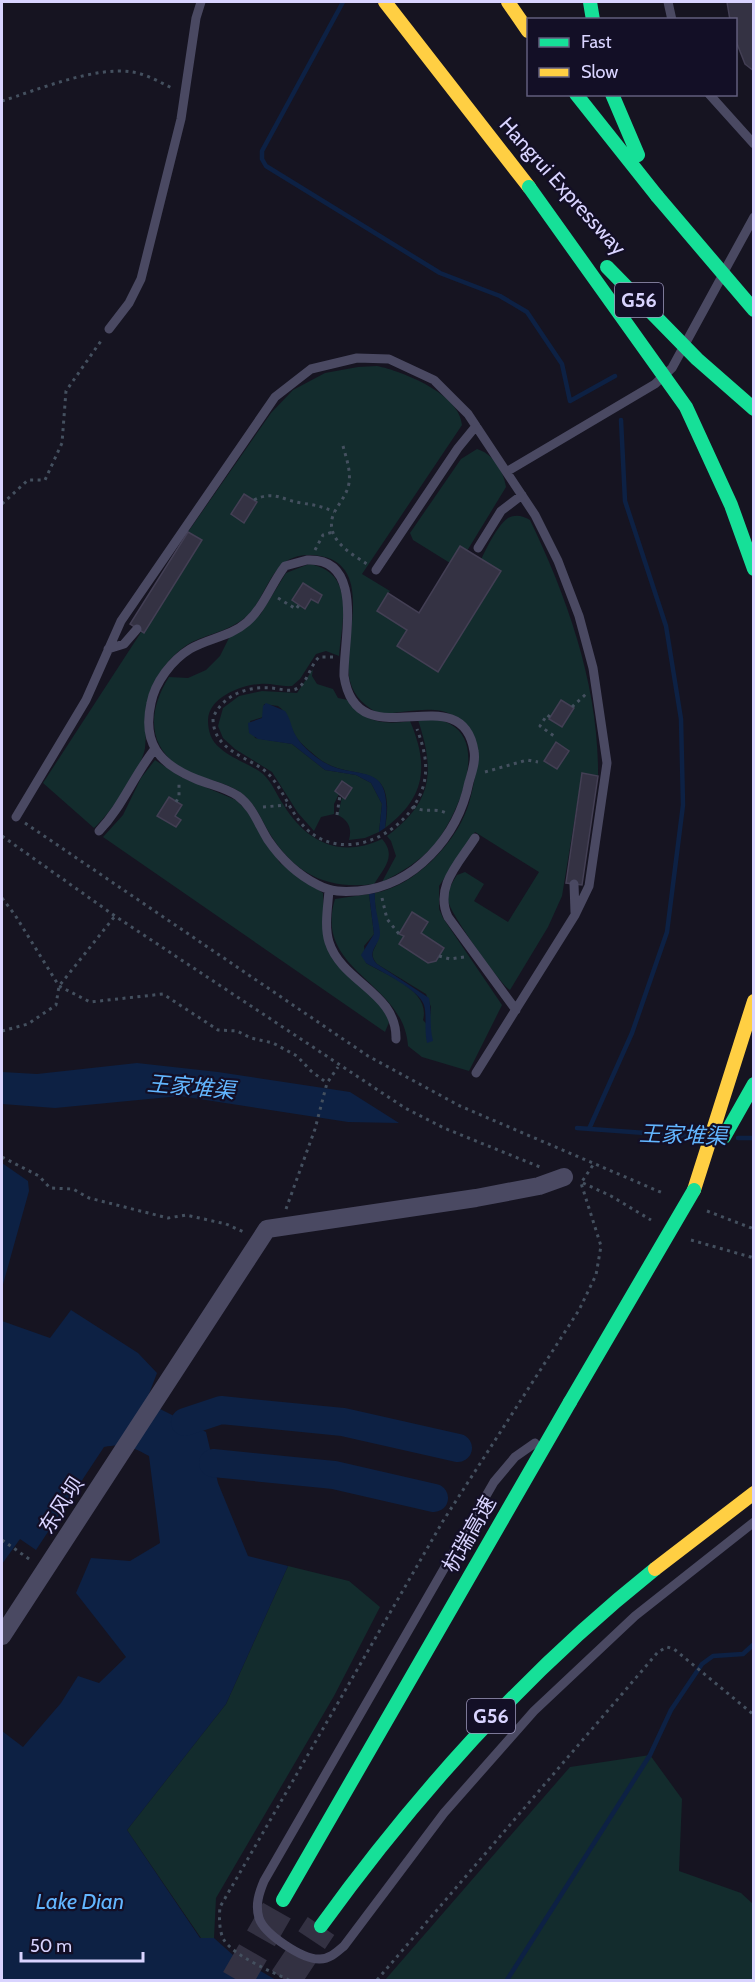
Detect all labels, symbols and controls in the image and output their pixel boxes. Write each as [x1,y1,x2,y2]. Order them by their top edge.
legend [527,18,737,96]
text: Fast [581,31,612,53]
text: Slow [581,61,618,83]
street label: Hangrui Expressway [495,112,632,260]
road number: G56 [615,283,663,317]
water label: 王家堆渠 [146,1070,239,1105]
water label: 王家堆渠 [639,1120,730,1150]
street label: 东风坝 [33,1472,89,1538]
street label: 杭瑞高速 [437,1491,501,1577]
road number: G56 [467,1699,515,1733]
water label: Lake Dian [36,1888,124,1915]
scale bar [21,1925,142,1963]
text: 50 m [30,1935,72,1957]

